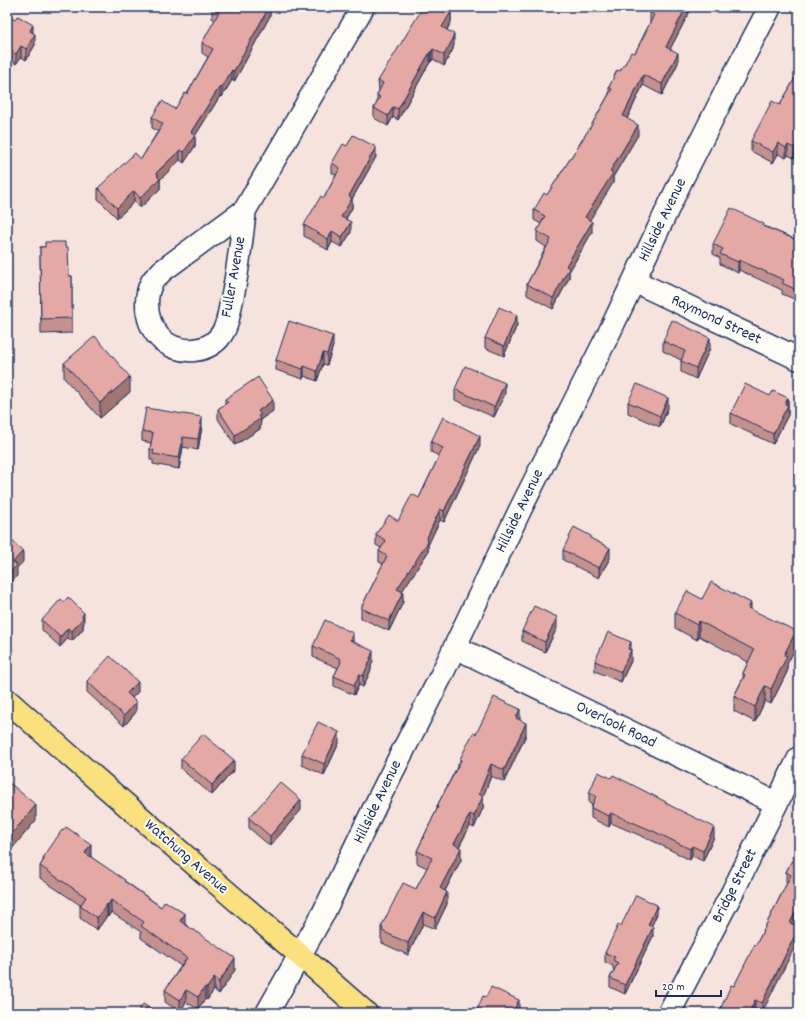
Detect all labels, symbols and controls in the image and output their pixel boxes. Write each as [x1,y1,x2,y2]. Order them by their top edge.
street label: Hillside Avenue [633,174,693,266]
street label: Fuller Avenue [216,235,252,319]
street label: Raymond Street [667,289,765,351]
street label: Hillside Avenue [490,465,550,557]
street label: Overlook Road [572,696,660,754]
street label: Hillside Avenue [348,756,408,848]
street label: Watchung Avenue [139,814,233,900]
street label: Bridge Street [706,845,764,927]
scale bar [656,972,721,998]
text: 20 m [662,979,685,996]

